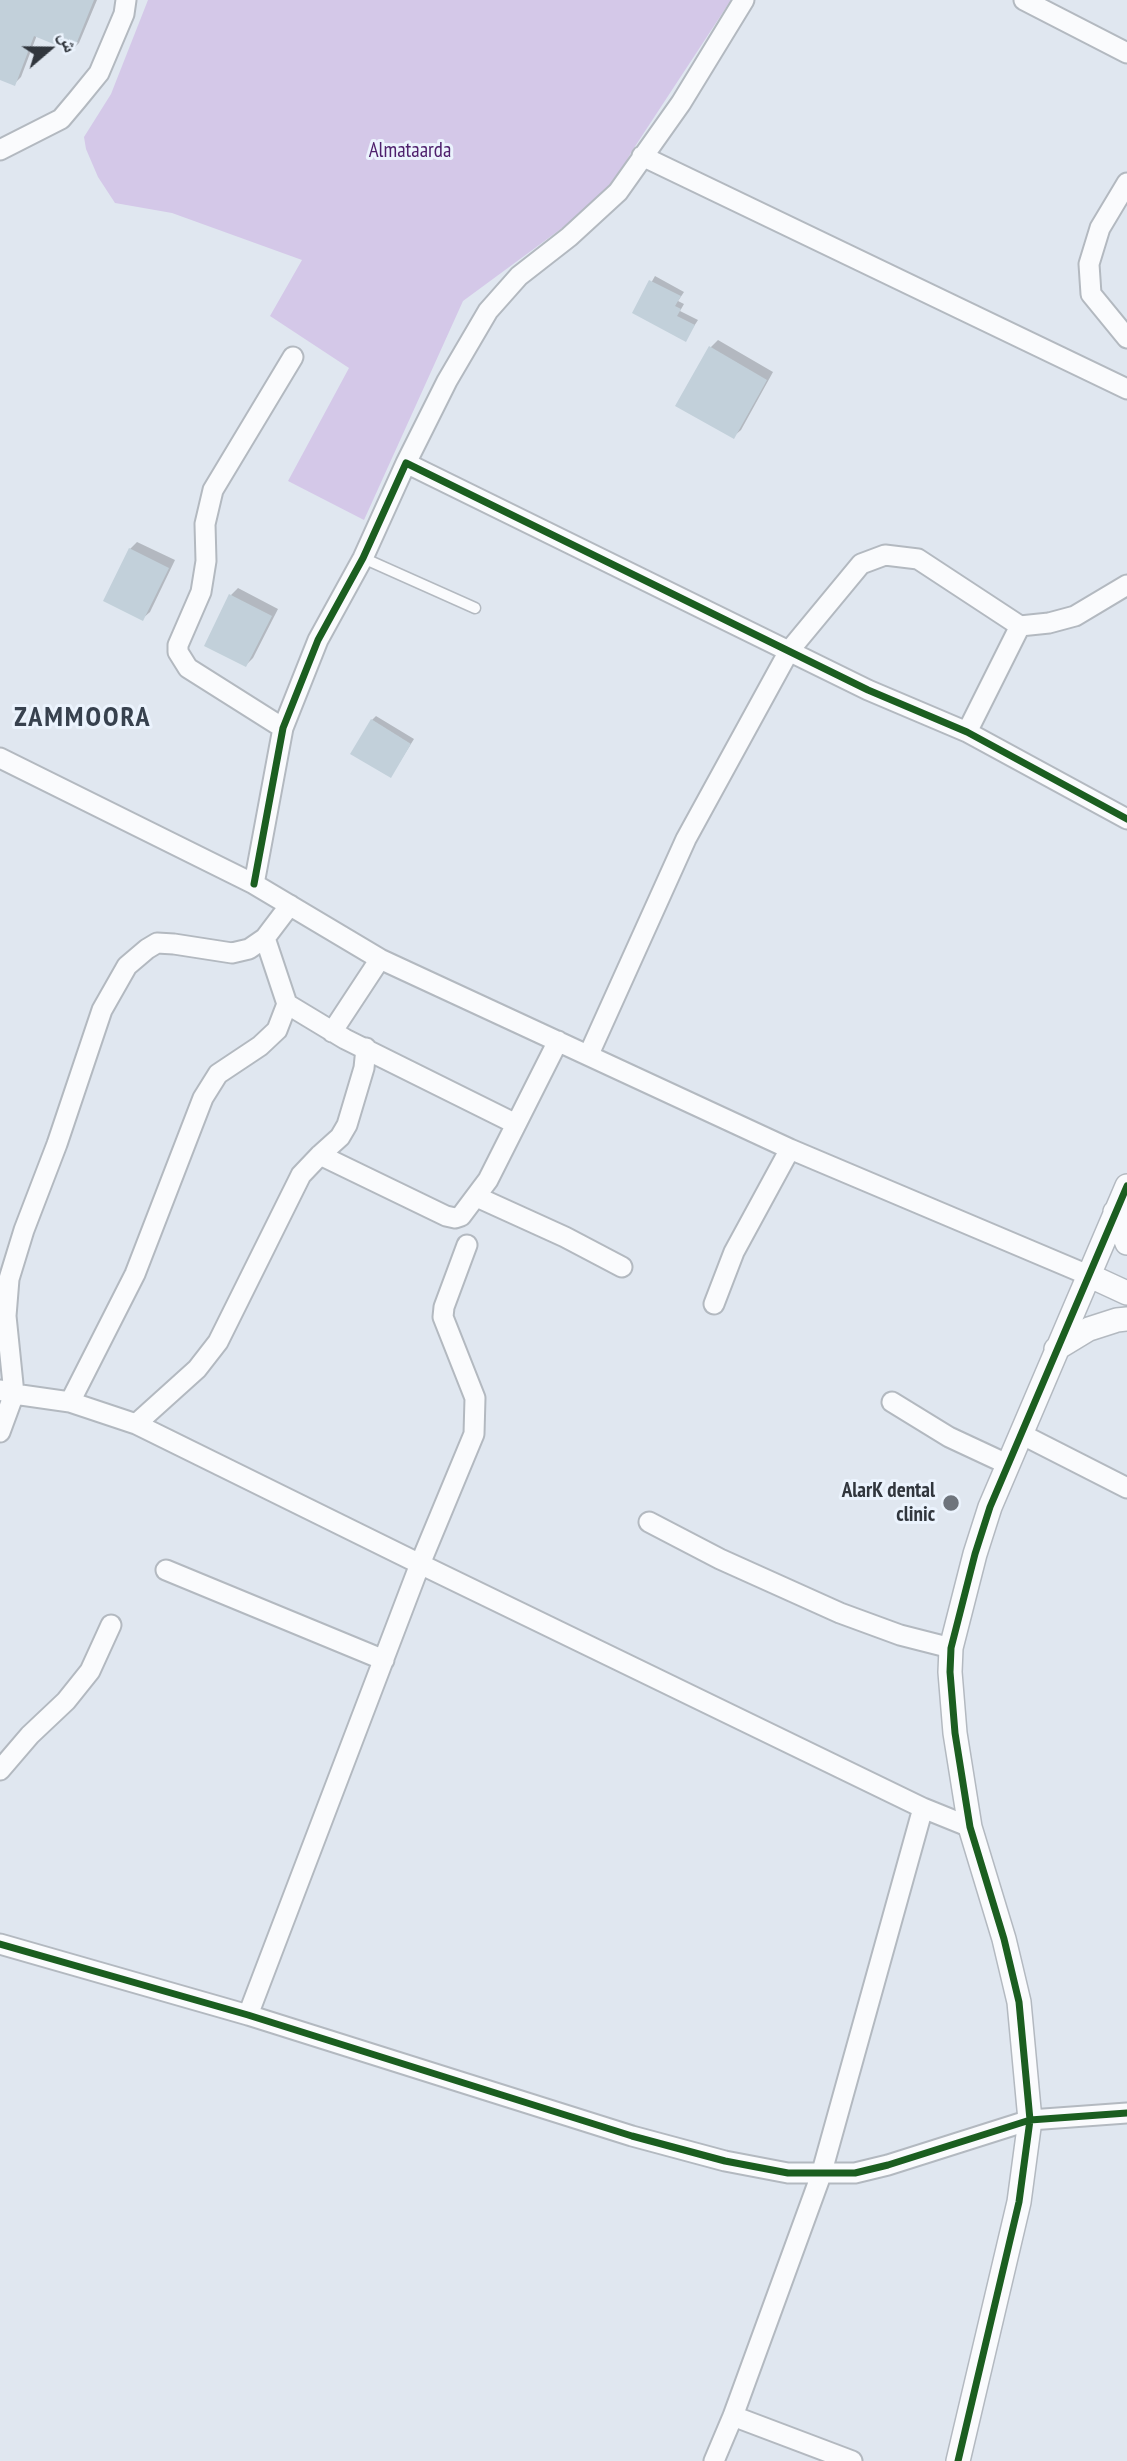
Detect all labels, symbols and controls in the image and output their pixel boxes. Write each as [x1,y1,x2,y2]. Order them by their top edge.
north arrow [14,14,84,84]
text: ش [54,28,83,55]
park label: Almataarda [369,138,451,164]
district label: ZAMMOORA [15,701,151,735]
place label: AlarK dental clinic [842,1478,935,1528]
marker: AlarK dental clinic [941,1493,961,1513]

